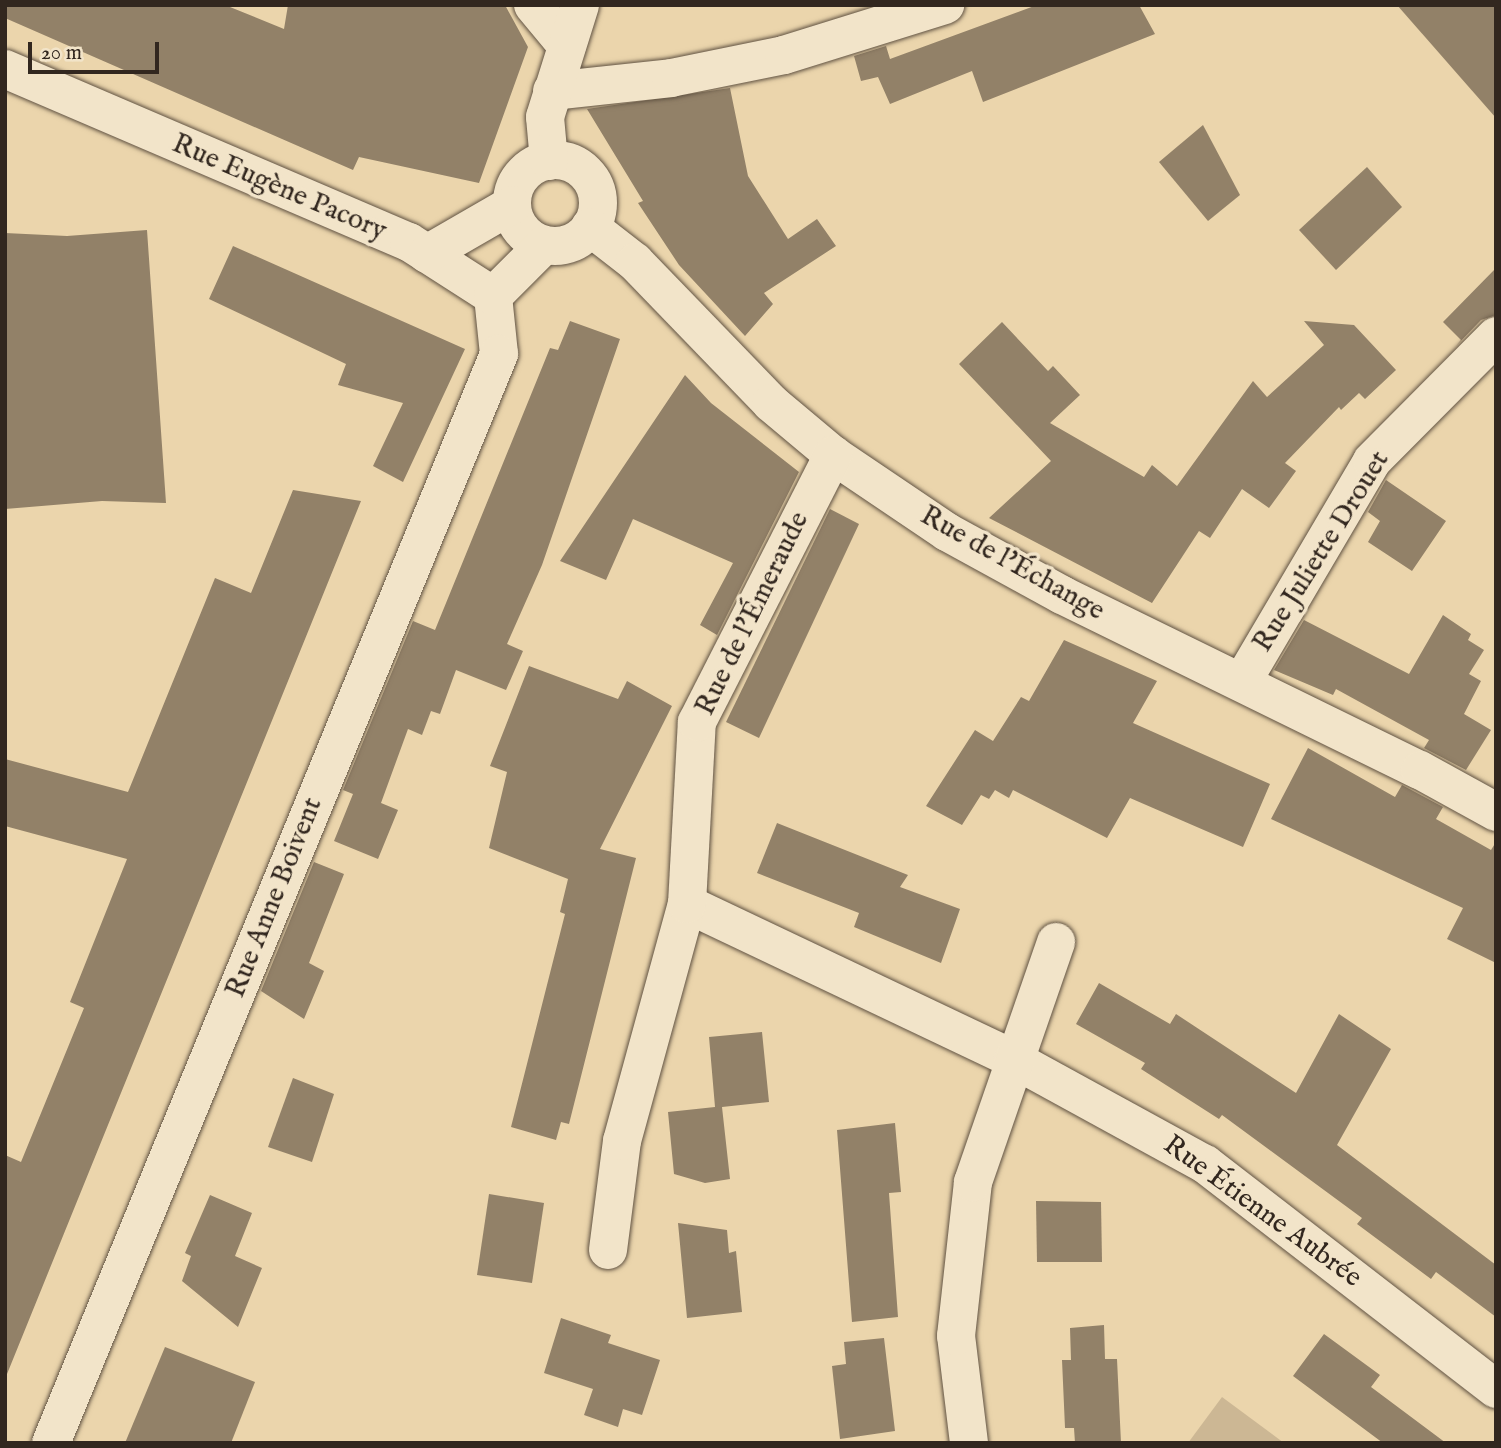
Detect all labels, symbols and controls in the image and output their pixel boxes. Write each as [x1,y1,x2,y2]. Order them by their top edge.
scale bar [32,28,163,72]
text: 20 m [41,40,82,67]
street label: Rue Eugène Pacory [167,128,391,248]
street label: Rue Juliette Drouet [1247,445,1397,659]
street label: Rue de l'Échange [914,500,1110,628]
street label: Rue de l'Émeraude [689,507,817,721]
street label: Rue Anne Boivent [220,793,330,1003]
street label: Rue Étienne Aubrée [1156,1129,1368,1295]

